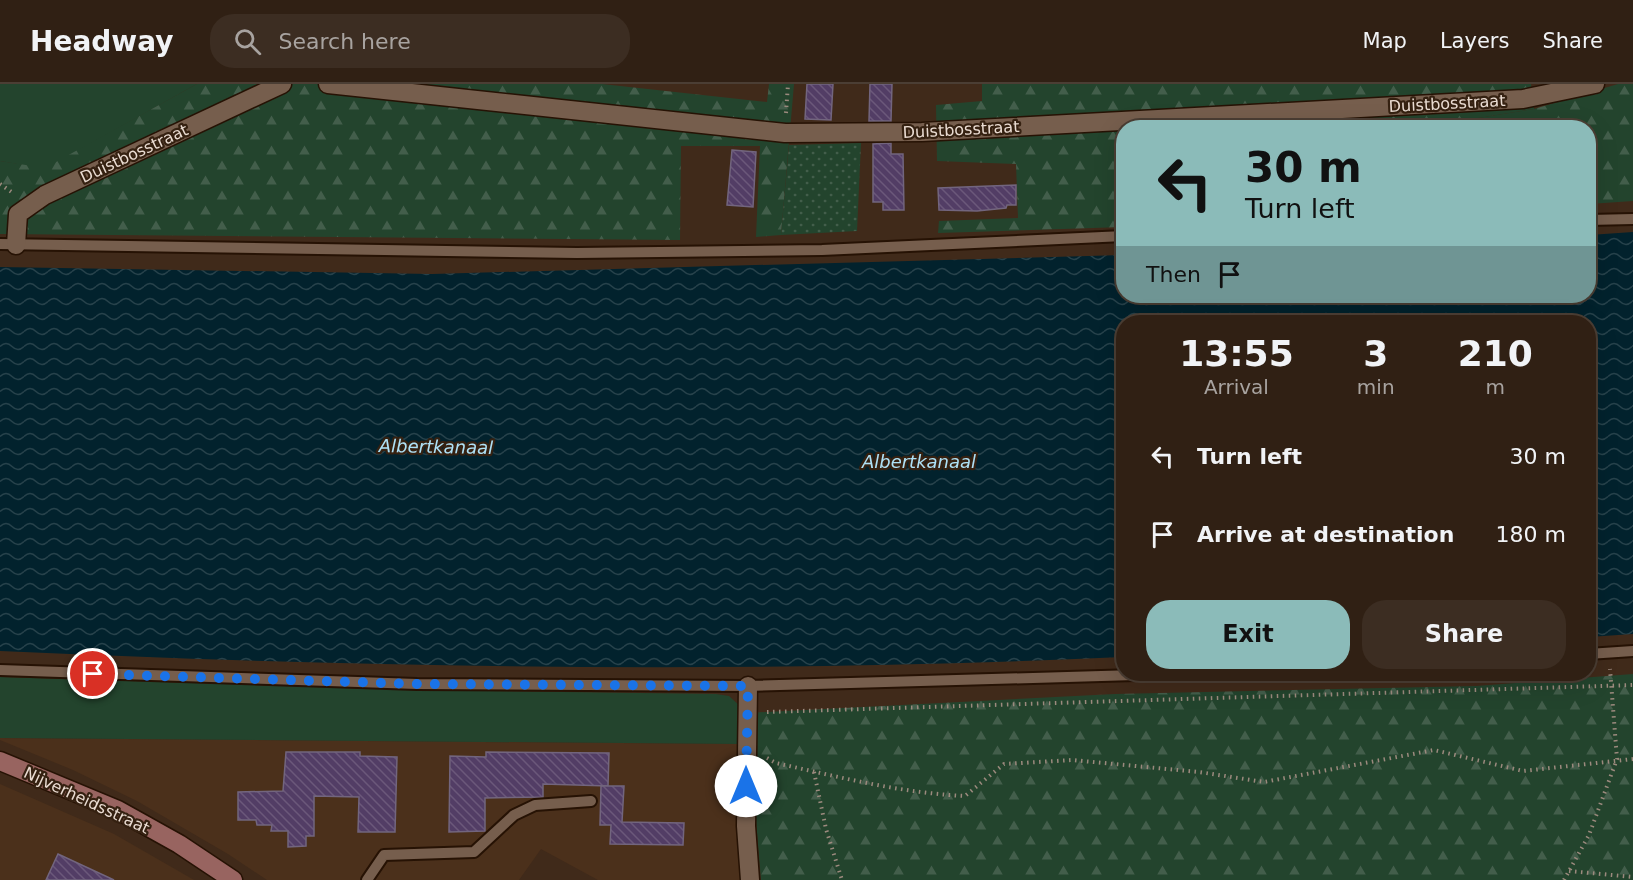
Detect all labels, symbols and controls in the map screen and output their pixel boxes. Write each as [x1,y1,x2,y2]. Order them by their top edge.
search box [210,14,630,68]
text: Headway [30,25,174,58]
icon: search [231,25,264,58]
text: Search here [279,29,411,54]
text: Map [1363,29,1407,53]
text: Layers [1440,29,1509,53]
text: Share [1542,29,1603,53]
street label: Duistbosstraat [1388,91,1506,116]
street label: Duistbosstraat [902,117,1020,142]
street label: Duistbosstraat [77,120,191,187]
text: 30 m [1245,143,1362,192]
icon: left [1146,144,1224,222]
text: Turn left [1245,193,1355,224]
icon: arrive [1213,258,1246,291]
text: Then [1146,262,1201,287]
text: 13:55 [1179,333,1294,374]
text: 3 [1363,333,1388,374]
text: 210 [1458,333,1533,374]
text: Arrival [1204,375,1269,399]
text: min [1357,375,1395,399]
text: m [1486,375,1505,399]
water label: Albertkanaal [378,435,493,458]
icon: left [1146,440,1179,473]
text: Turn left [1197,444,1302,469]
text: 30 m [1510,444,1566,469]
water label: Albertkanaal [861,451,976,472]
icon: arrive [1146,518,1179,551]
text: Arrive at destination [1197,522,1454,547]
text: 180 m [1496,522,1566,547]
button: Exit [1146,600,1350,669]
button: Share [1362,600,1566,669]
pin [67,648,118,699]
icon: arrive [76,657,109,690]
position arrow [714,754,778,818]
street label: Nijverheidsstraat [21,763,153,838]

